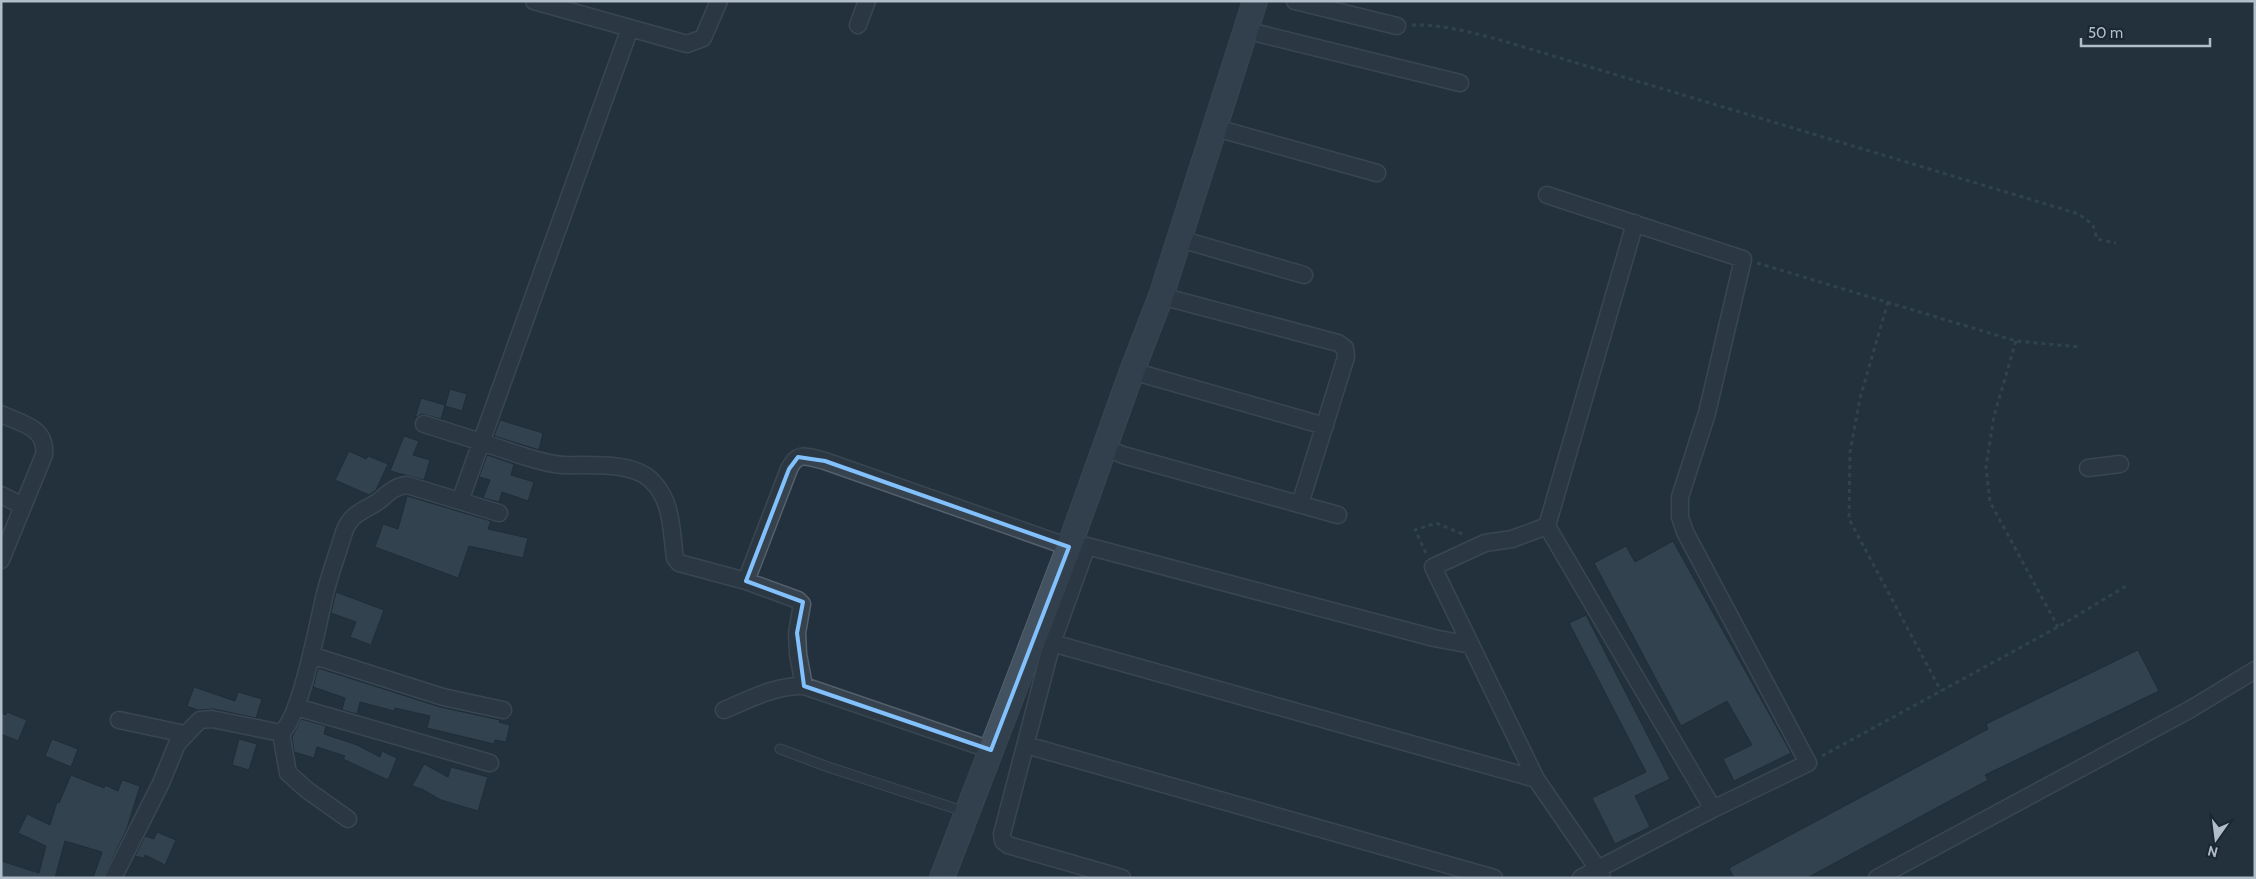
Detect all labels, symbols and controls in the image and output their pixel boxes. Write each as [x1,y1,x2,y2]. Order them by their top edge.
scale bar [2081,15,2210,47]
text: 50 m [2088,24,2123,42]
north arrow [2191,814,2241,864]
text: N [2206,842,2220,862]

